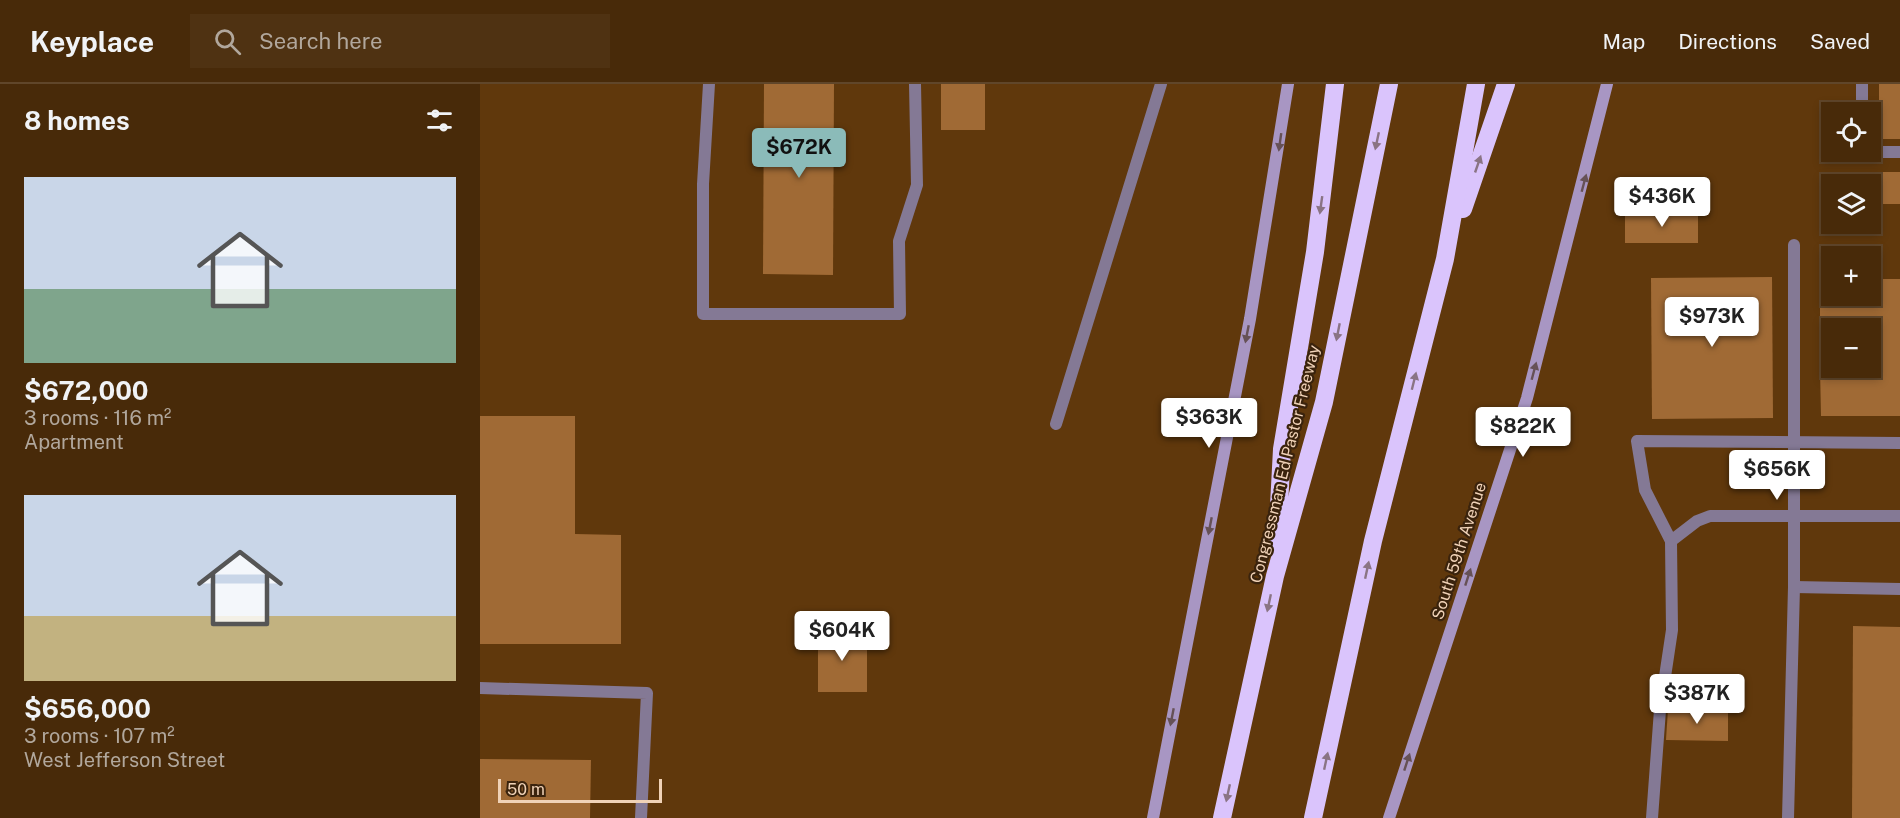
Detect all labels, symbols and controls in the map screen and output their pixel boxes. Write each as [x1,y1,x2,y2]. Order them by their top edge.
search box [190,14,610,68]
text: Keyplace [30,25,154,58]
icon: search [211,25,244,58]
text: Search here [259,28,383,54]
text: Map [1603,29,1645,54]
text: Directions [1678,29,1777,54]
text: Saved [1810,29,1870,54]
map controls [1821,102,1881,378]
button: locate [1821,102,1881,162]
icon: filters [423,104,456,137]
text: 8 homes [24,105,130,136]
pin: $672K [757,128,841,179]
one-way arrow [1372,132,1381,151]
one-way arrow [1276,133,1285,152]
text: $672K [766,135,832,159]
one-way arrow [1474,155,1484,173]
one-way arrow [1579,174,1589,192]
button: layers [1821,174,1881,234]
pin: $436K [1620,177,1704,228]
text: $436K [1628,184,1696,208]
one-way arrow [1316,195,1326,214]
icon: home [186,216,294,324]
button: + [1821,246,1881,306]
pin: $973K [1670,297,1754,348]
text: $973K [1679,304,1745,328]
button: − [1821,318,1881,378]
one-way arrow [1333,323,1342,342]
one-way arrow [1242,325,1251,344]
street label: Congressman Ed Pastor Freeway [1246,343,1324,585]
one-way arrow [1529,362,1539,381]
one-way arrow [1410,372,1420,390]
text: $672,000 [24,375,149,406]
pin: $363K [1167,398,1251,449]
text: $363K [1175,405,1243,429]
text: 3 rooms · 116 m² [24,406,171,430]
pin: $822K [1481,407,1565,458]
text: $822K [1490,414,1556,438]
text: Apartment [24,430,124,454]
pin: $656K [1735,450,1819,501]
text: $656K [1743,457,1811,481]
street label: South 59th Avenue [1428,480,1490,622]
one-way arrow [1205,516,1214,535]
icon: home [186,534,294,642]
one-way arrow [1363,561,1372,580]
one-way arrow [1463,568,1473,586]
one-way arrow [1264,593,1274,612]
pin: $604K [800,611,884,662]
text: $604K [808,618,876,642]
pin: $387K [1655,674,1739,725]
text: $387K [1664,681,1730,705]
text: $656,000 [24,693,151,724]
one-way arrow [1167,708,1176,727]
text: 3 rooms · 107 m² [24,724,175,748]
text: West Jefferson Street [24,748,225,772]
one-way arrow [1321,752,1331,770]
one-way arrow [1403,753,1412,771]
scale bar [498,776,662,804]
text: 50 m [507,780,545,799]
one-way arrow [1222,784,1232,802]

